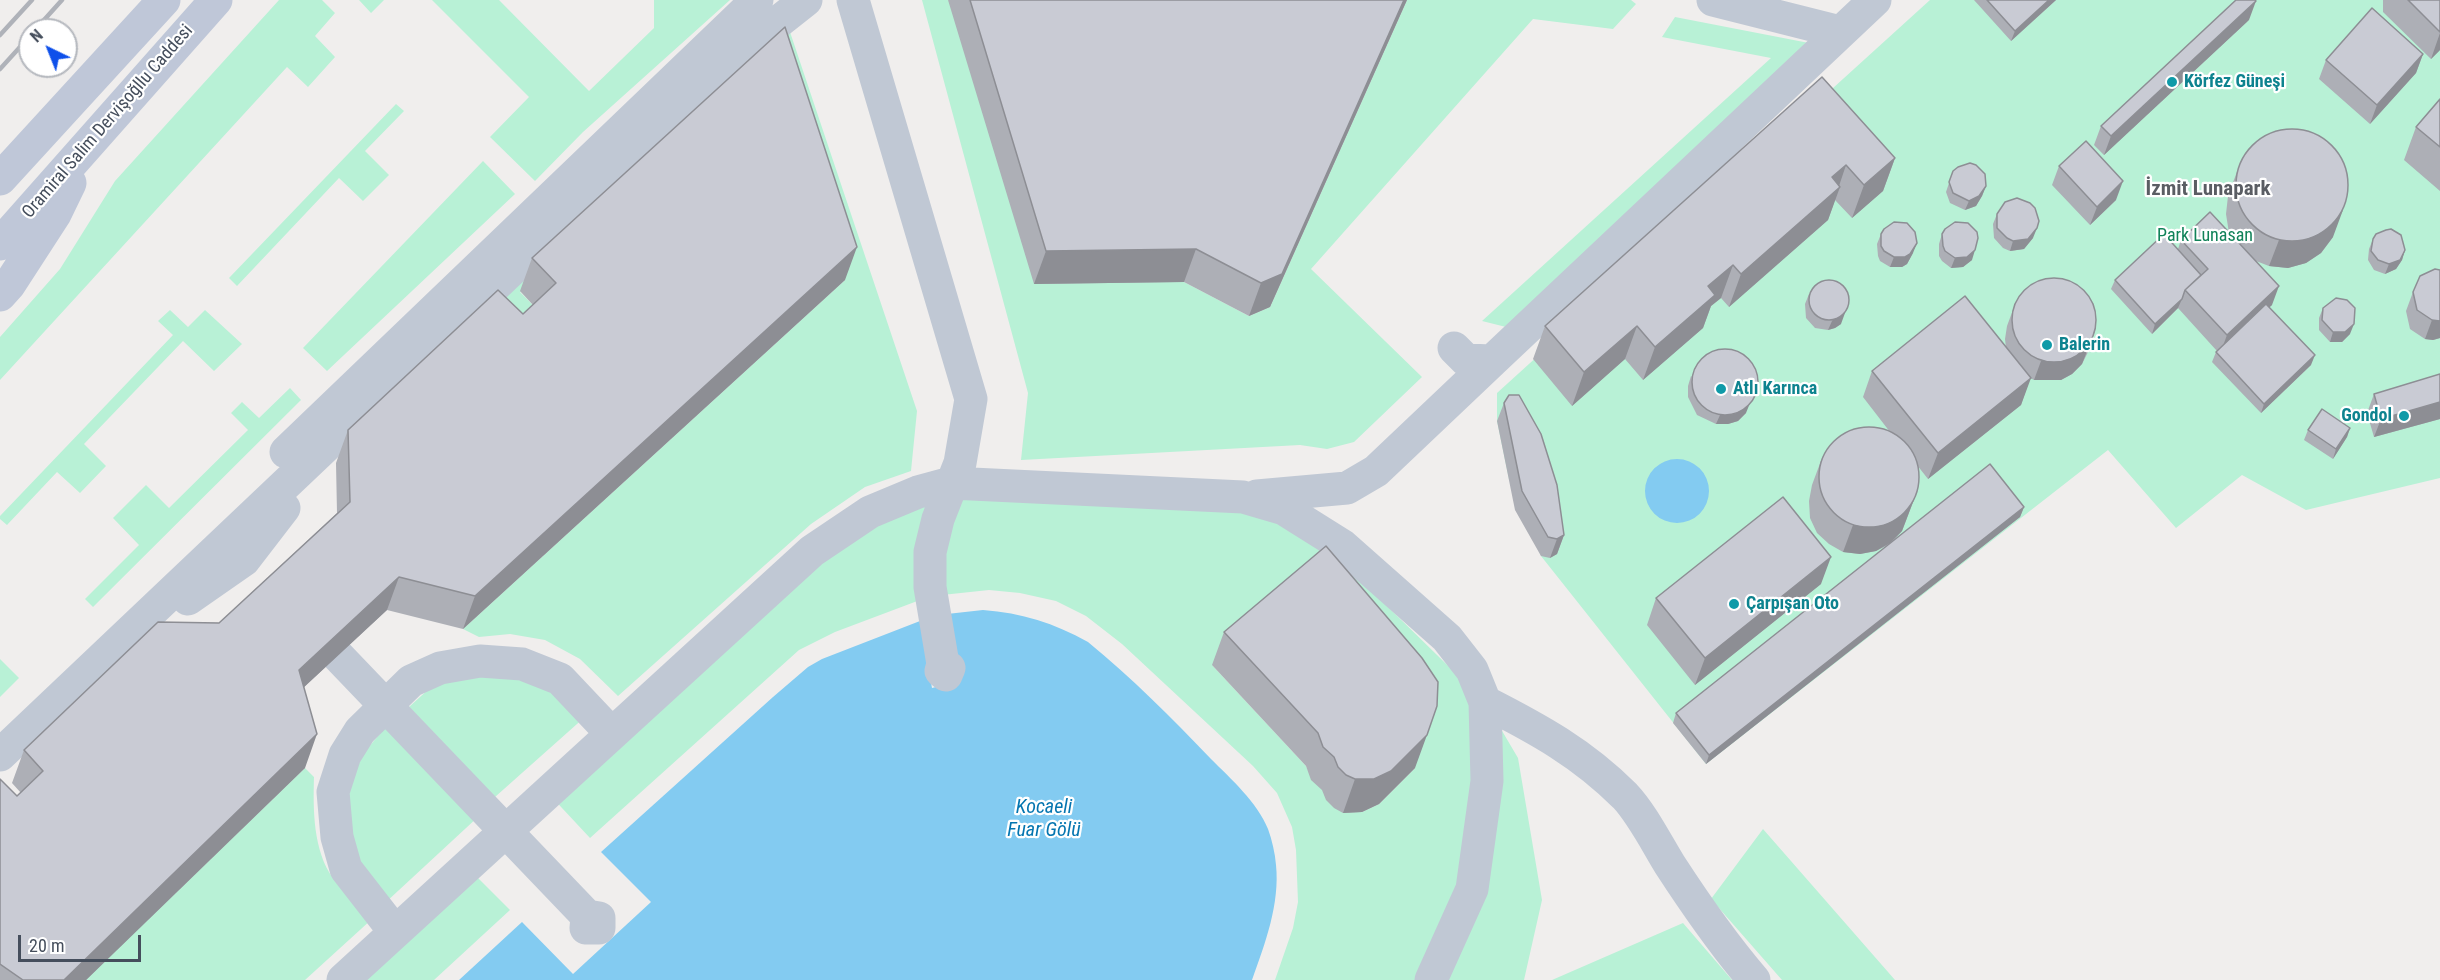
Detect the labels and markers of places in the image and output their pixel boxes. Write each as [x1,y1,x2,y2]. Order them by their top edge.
place label: Körfez Güneşi [2184,71,2285,93]
marker: Körfez Güneşi [2165,75,2179,89]
place label: Balerin [2059,334,2110,356]
marker: Balerin [2040,338,2054,352]
place label: Atlı Karınca [1733,378,1817,400]
marker: Atlı Karınca [1714,382,1728,396]
place label: Gondol [2341,405,2392,427]
marker: Gondol [2397,409,2411,423]
place label: Çarpışan Oto [1746,593,1839,615]
marker: Çarpışan Oto [1727,597,1741,611]

